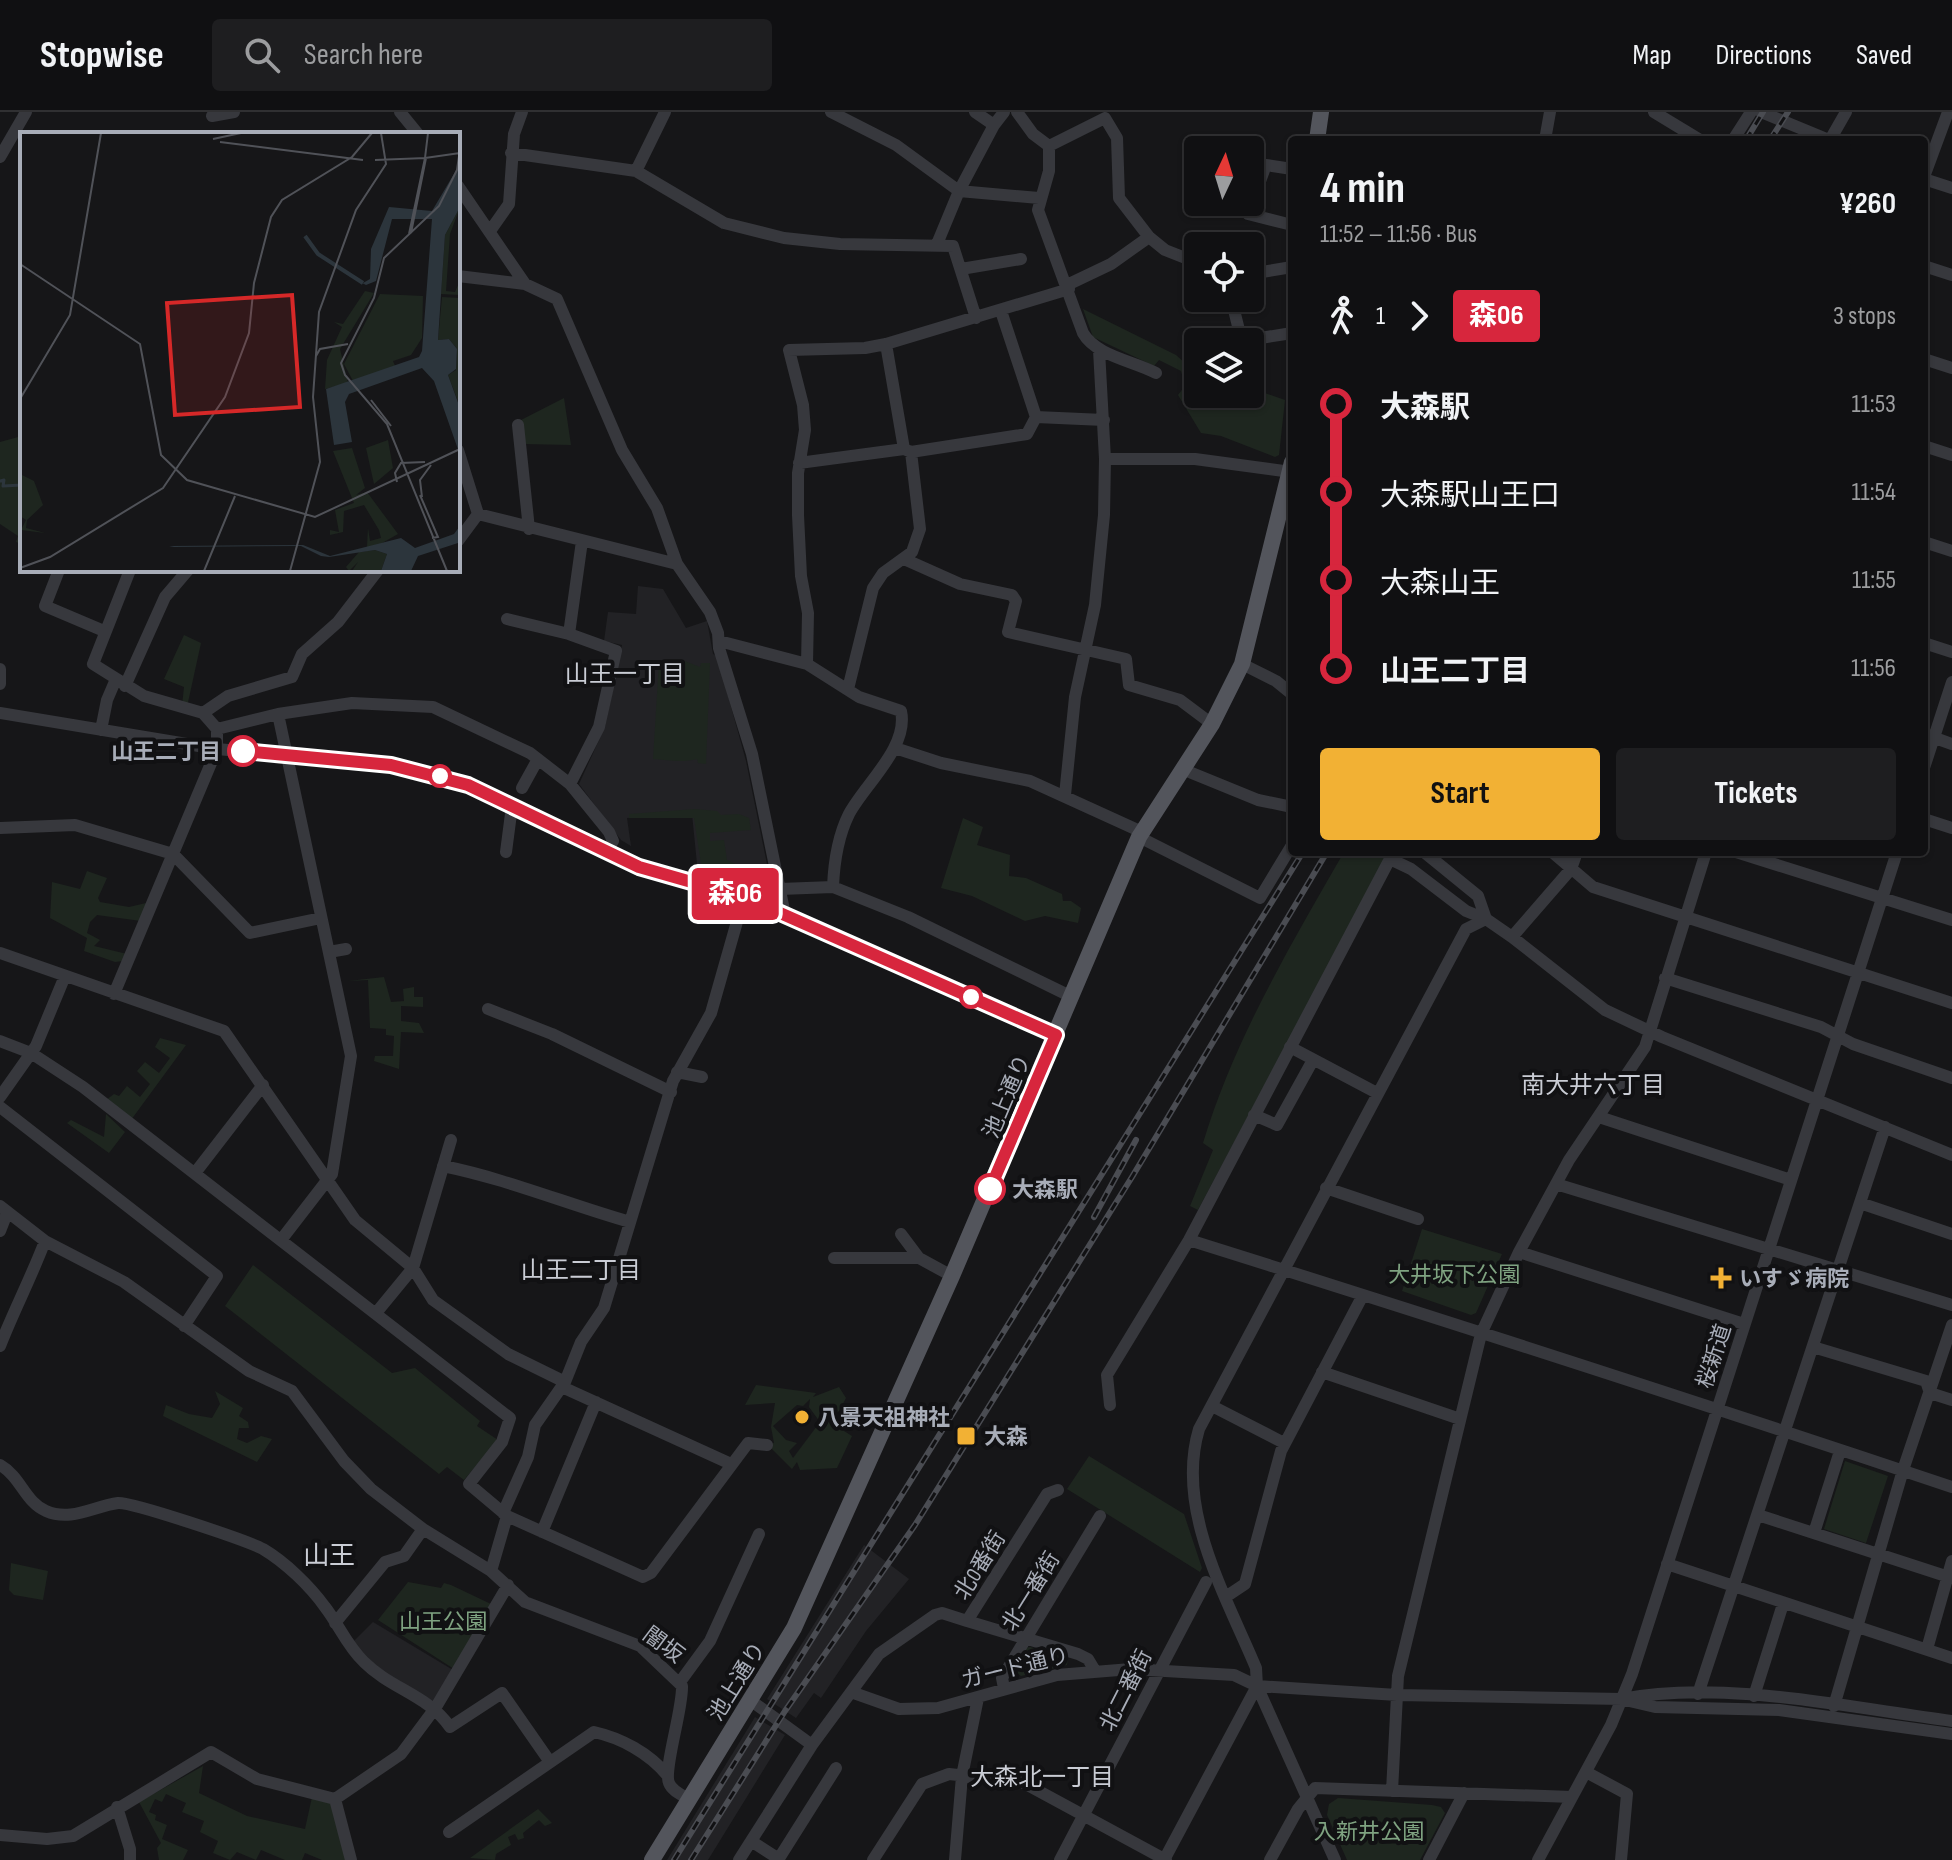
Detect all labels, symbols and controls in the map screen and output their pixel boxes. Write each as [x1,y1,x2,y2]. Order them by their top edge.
search box [212,19,772,91]
text: Stopwise [40,33,164,78]
icon: search [240,33,284,77]
text: Search here [304,37,423,73]
text: Map [1633,39,1672,72]
text: Directions [1716,39,1812,72]
text: Saved [1856,39,1912,72]
inset map [20,132,460,572]
north arrow [1184,136,1264,216]
map controls [1184,136,1264,408]
text: 4 min [1320,162,1405,215]
text: ¥260 [1839,186,1896,222]
text: 11:52 – 11:56 · Bus [1320,219,1477,250]
button: locate [1184,232,1264,312]
icon: walk [1320,294,1364,338]
icon: forward [1397,294,1441,338]
text: 森06 [1469,299,1524,332]
text: 1 [1376,301,1385,332]
text: 3 stops [1833,301,1896,332]
button: layers [1184,328,1264,408]
text: 11:53 [1852,389,1896,420]
text: 大森駅 [1380,390,1470,426]
text: 11:54 [1852,477,1896,508]
text: 大森駅山王口 [1380,478,1560,514]
text: 11:55 [1852,565,1896,596]
text: 大森山王 [1380,566,1500,602]
text: 11:56 [1851,653,1896,684]
text: 山王二丁目 [1380,654,1530,690]
district label: 山王一丁目 [565,660,685,689]
marker: 山王二丁目 [228,736,258,766]
place label: 山王二丁目 [111,739,221,766]
button: Start [1320,748,1600,840]
button: Tickets [1616,748,1896,840]
unlabelled marker [429,765,451,787]
line badge: 森06 [689,868,781,920]
text: 森06 [708,877,762,910]
unlabelled marker [960,986,982,1008]
street label: 池上通り [978,1051,1037,1142]
district label: 南大井六丁目 [1521,1071,1665,1100]
marker: 大森駅 [975,1174,1005,1204]
place label: 大森駅 [1012,1177,1078,1204]
district label: 山王二丁目 [521,1256,641,1285]
park label: 大井坂下公園 [1388,1262,1520,1289]
place label: いすゞ病院 [1739,1266,1849,1293]
marker: いすゞ病院 [1710,1267,1732,1289]
street label: 桜新道 [1691,1321,1737,1392]
place label: 八景天祖神社 [818,1405,950,1432]
marker: 八景天祖神社 [793,1408,811,1426]
place label: 大森 [984,1424,1028,1451]
marker: 大森 [955,1425,977,1447]
street label: 北0番街 [949,1526,1012,1605]
district label: 山王 [303,1541,355,1572]
street label: 北一番街 [997,1547,1066,1636]
park label: 山王公園 [399,1609,487,1636]
street label: 闇坂 [637,1621,689,1669]
street label: 池上通り [703,1637,772,1726]
street label: ガード通り [959,1642,1072,1695]
street label: 北二番街 [1094,1645,1158,1736]
district label: 大森北一丁目 [970,1763,1114,1792]
park label: 入新井公園 [1314,1819,1424,1846]

